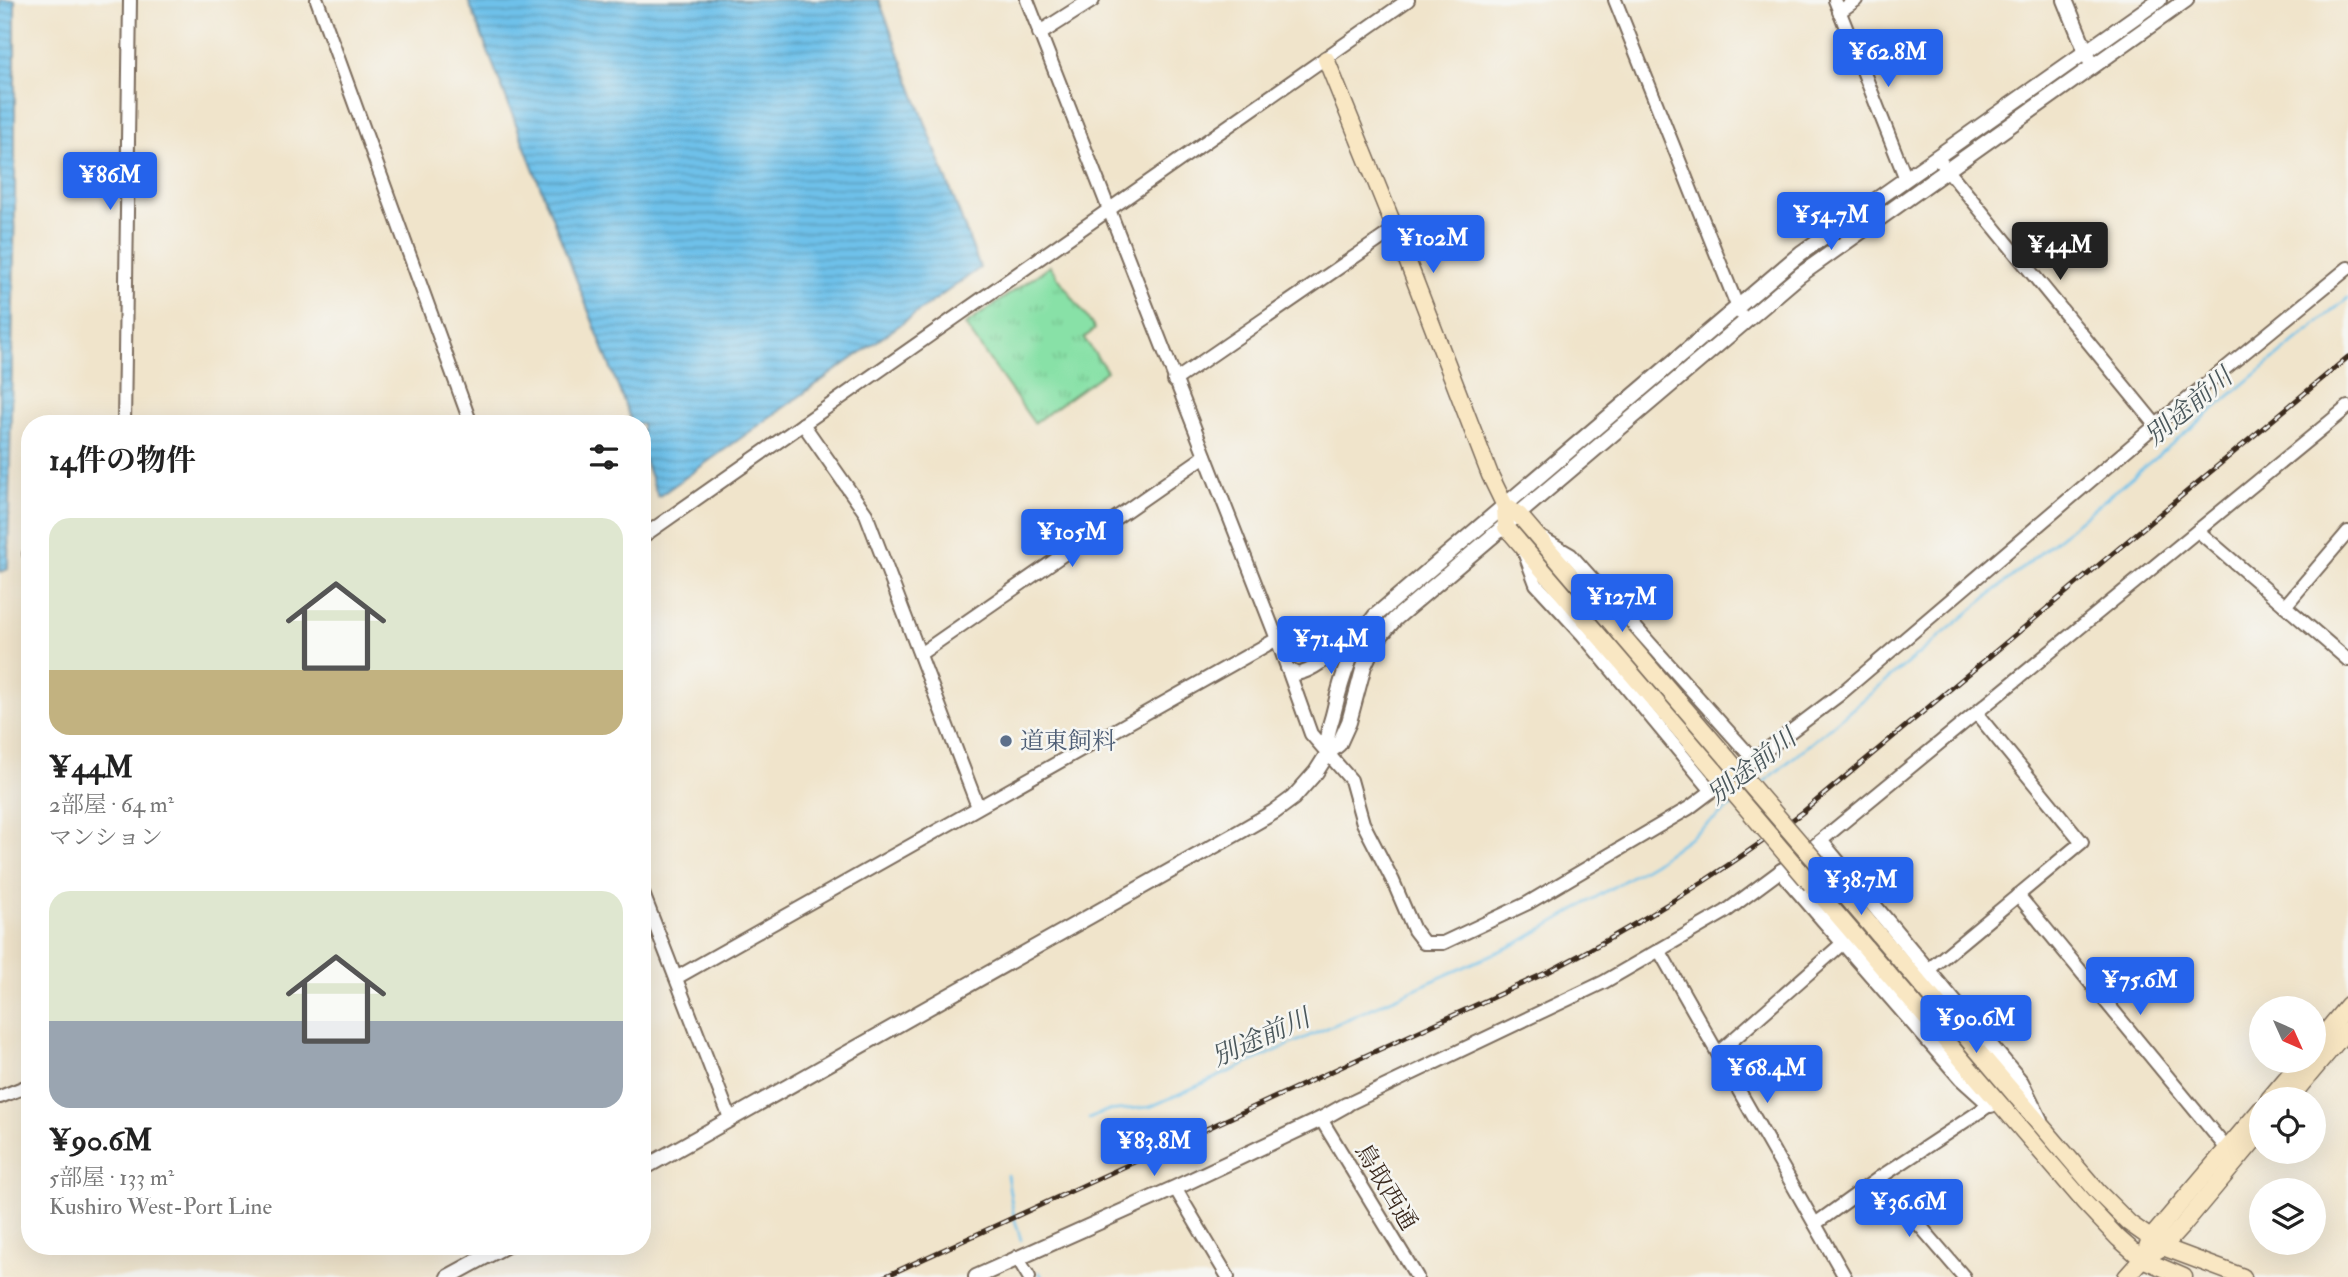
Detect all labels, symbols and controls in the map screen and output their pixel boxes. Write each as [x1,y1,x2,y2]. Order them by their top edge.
pin: ¥62.8M [1831,29,1945,89]
text: ¥62.8M [1849,37,1927,66]
pin: ¥86M [69,152,151,212]
text: ¥86M [79,160,141,189]
pin: ¥54.7M [1774,192,1888,252]
text: ¥54.7M [1793,200,1869,229]
pin: ¥102M [1384,216,1482,275]
pin: ¥44M [2019,222,2101,282]
text: ¥102M [1397,223,1469,252]
text: ¥44M [2028,230,2092,259]
water label: 別途前川 [2139,359,2241,453]
icon: filters [585,438,623,476]
text: 14件の物件 [49,442,196,479]
pin: ¥105M [1023,510,1121,569]
text: ¥105M [1037,517,1107,546]
icon: home [273,563,399,689]
pin: ¥127M [1573,574,1671,634]
text: ¥127M [1587,582,1657,611]
pin: ¥71.4M [1274,616,1388,676]
text: ¥71.4M [1293,624,1369,653]
water label: 別途前川 [1701,721,1805,812]
place label: 道東飼料 [1020,726,1116,757]
marker: 道東飼料 [998,733,1014,749]
text: ¥44M [49,749,133,786]
text: 2部屋 · 64 m² [49,790,174,819]
text: マンション [49,823,163,852]
pin: ¥38.7M [1804,858,1918,917]
text: ¥38.7M [1824,865,1898,894]
icon: home [273,936,399,1062]
pin: ¥75.6M [2083,958,2197,1017]
text: ¥75.6M [2102,965,2178,994]
pin: ¥90.6M [1919,996,2033,1055]
north arrow [2249,996,2326,1073]
map controls [2249,996,2326,1255]
water label: 別途前川 [1207,1001,1318,1074]
text: ¥90.6M [1936,1003,2016,1032]
pin: ¥68.4M [1710,1046,1824,1105]
text: ¥68.4M [1727,1053,1807,1082]
button: locate [2249,1087,2326,1164]
pin: ¥83.8M [1097,1118,1211,1178]
text: ¥90.6M [49,1122,152,1159]
text: ¥83.8M [1117,1126,1191,1155]
street label: 鳥取西通 [1348,1138,1424,1236]
text: 5部屋 · 133 m² [49,1163,174,1192]
button: layers [2249,1178,2326,1255]
pin: ¥36.6M [1852,1180,1966,1239]
text: ¥36.6M [1871,1187,1947,1216]
text: Kushiro West-Port Line [49,1192,272,1221]

